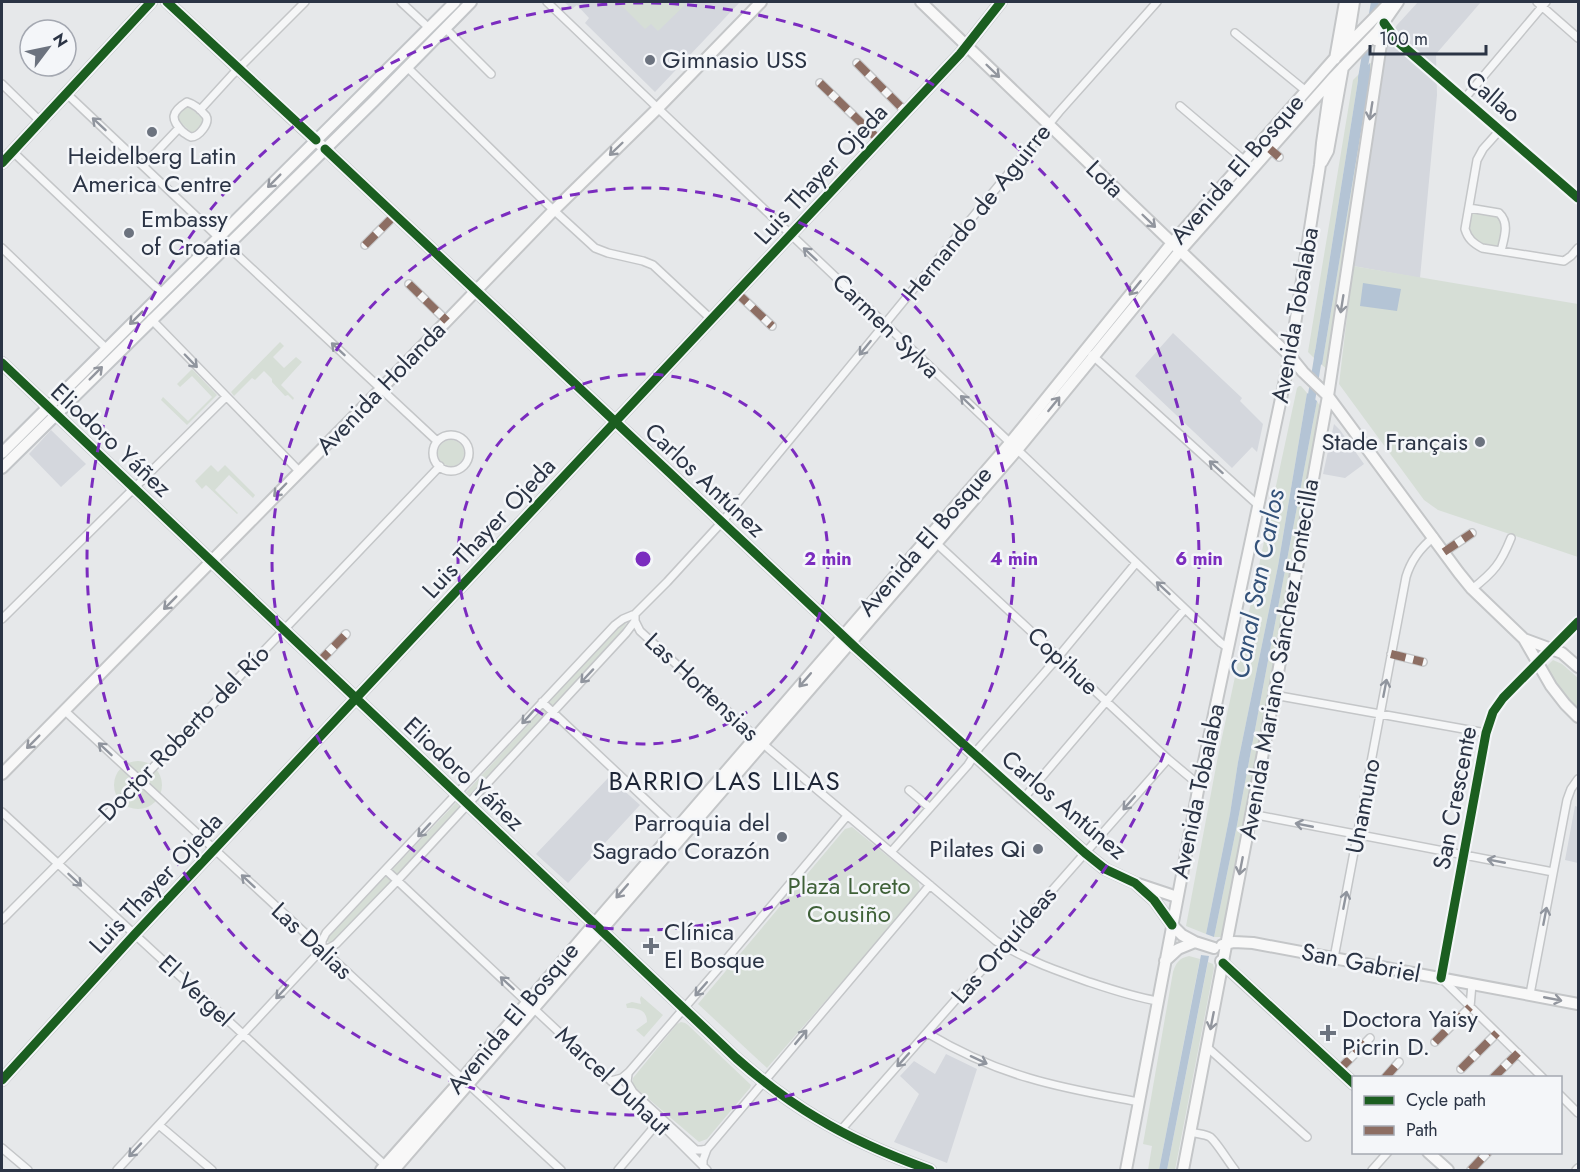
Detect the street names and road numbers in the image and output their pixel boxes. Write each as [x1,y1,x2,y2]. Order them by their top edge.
street label: Callao [1458,63,1529,131]
street label: Avenida El Bosque [1161,86,1312,252]
street label: Luis Thayer Ojeda [746,95,895,252]
street label: Hernando de Aguirre [894,116,1059,308]
street label: Lota [1078,152,1132,206]
street label: Avenida Tobalaba [1262,224,1327,406]
street label: Carmen Sylva [824,265,948,386]
street label: Avenida Holanda [308,313,454,462]
street label: Eliodoro Yáñez [43,374,180,505]
street label: Carlos Antúnez [637,414,774,545]
street label: Luis Thayer Ojeda [414,449,563,606]
street label: Avenida El Bosque [849,458,1000,624]
street label: Avenida Mariano Sánchez Fontecilla [1230,476,1327,842]
street label: Copihue [1020,618,1107,703]
street label: Las Hortensias [637,624,768,749]
street label: Doctor Roberto del Río [90,636,277,829]
street label: Avenida Tobalaba [1162,700,1233,882]
street label: Eliodoro Yáñez [396,708,533,839]
street label: San Crescente [1423,723,1486,873]
street label: Carlos Antúnez [994,742,1135,868]
street label: Unamuno [1336,755,1389,856]
street label: Luis Thayer Ojeda [81,804,230,961]
street label: Las Orquídeas [943,878,1065,1011]
street label: Las Dalias [264,894,361,988]
street label: Avenida El Bosque [438,934,587,1101]
street label: San Gabriel [1299,934,1424,991]
street label: El Vergel [151,947,242,1035]
street label: Marcel Duhaut [548,1018,679,1144]

